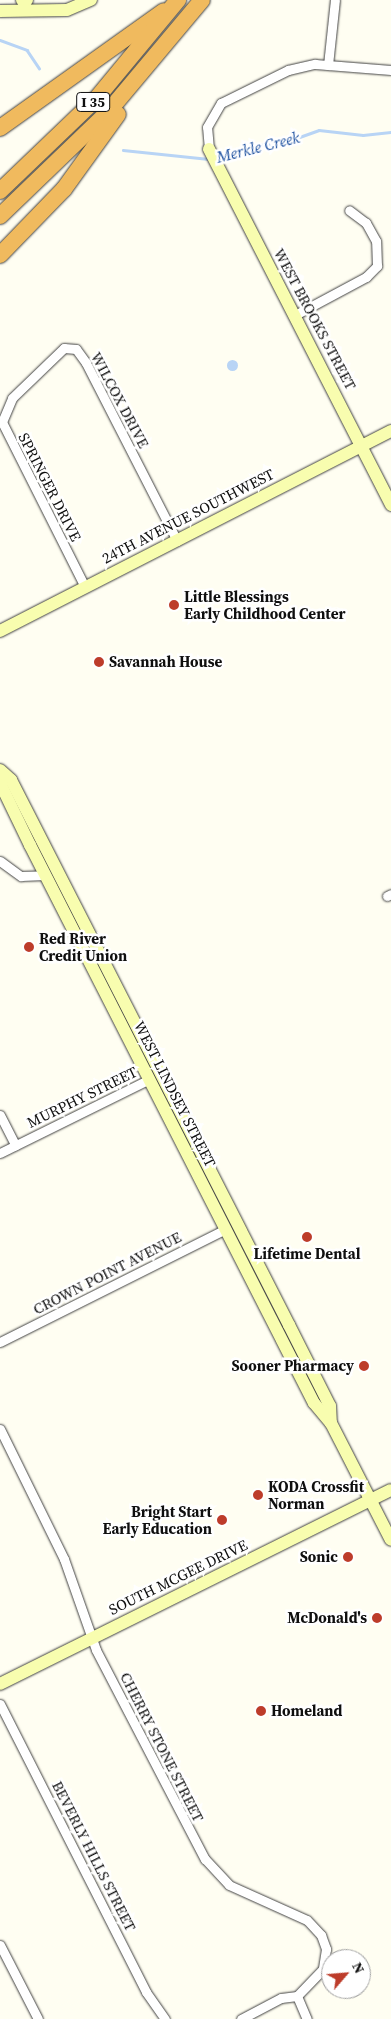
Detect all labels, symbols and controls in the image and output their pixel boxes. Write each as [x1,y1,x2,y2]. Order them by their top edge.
road number: I 35 [76,90,110,114]
water label: Merkle Creek [214,127,302,167]
street label: WEST BROOKS STREET [270,245,360,393]
street label: WILCOX DRIVE [87,349,153,451]
street label: SPRINGER DRIVE [15,430,85,544]
street label: 24TH AVENUE SOUTHWEST [99,465,277,567]
place label: Little Blessings Early Childhood Center [184,587,345,622]
marker: Little Blessings Early Childhood Center [168,599,180,611]
place label: Savannah House [109,653,222,671]
marker: Savannah House [93,656,105,668]
place label: Red River Credit Union [39,929,127,964]
marker: Red River Credit Union [23,941,35,953]
street label: WEST LINDSEY STREET [130,1018,220,1170]
street label: MURPHY STREET [24,1062,140,1132]
street label: CROWN POINT AVENUE [30,1228,184,1318]
marker: Lifetime Dental [301,1231,313,1243]
place label: Lifetime Dental [254,1245,360,1263]
place label: Sooner Pharmacy [231,1357,354,1375]
marker: Sooner Pharmacy [358,1360,370,1372]
place label: KODA Crossfit Norman [268,1477,364,1512]
marker: KODA Crossfit Norman [252,1489,264,1501]
place label: Bright Start Early Education [102,1502,212,1537]
marker: Bright Start Early Education [216,1514,228,1526]
street label: SOUTH MCGEE DRIVE [106,1536,250,1618]
place label: Sonic [300,1548,338,1566]
marker: Sonic [342,1551,354,1563]
place label: McDonald's [287,1609,367,1627]
marker: McDonald's [371,1612,383,1624]
street label: CHERRY STONE STREET [116,1669,208,1825]
place label: Homeland [271,1702,342,1720]
marker: Homeland [255,1705,267,1717]
street label: BEVERLY HILLS STREET [48,1778,140,1934]
north arrow [321,1949,371,1999]
text: N [347,1959,370,1977]

